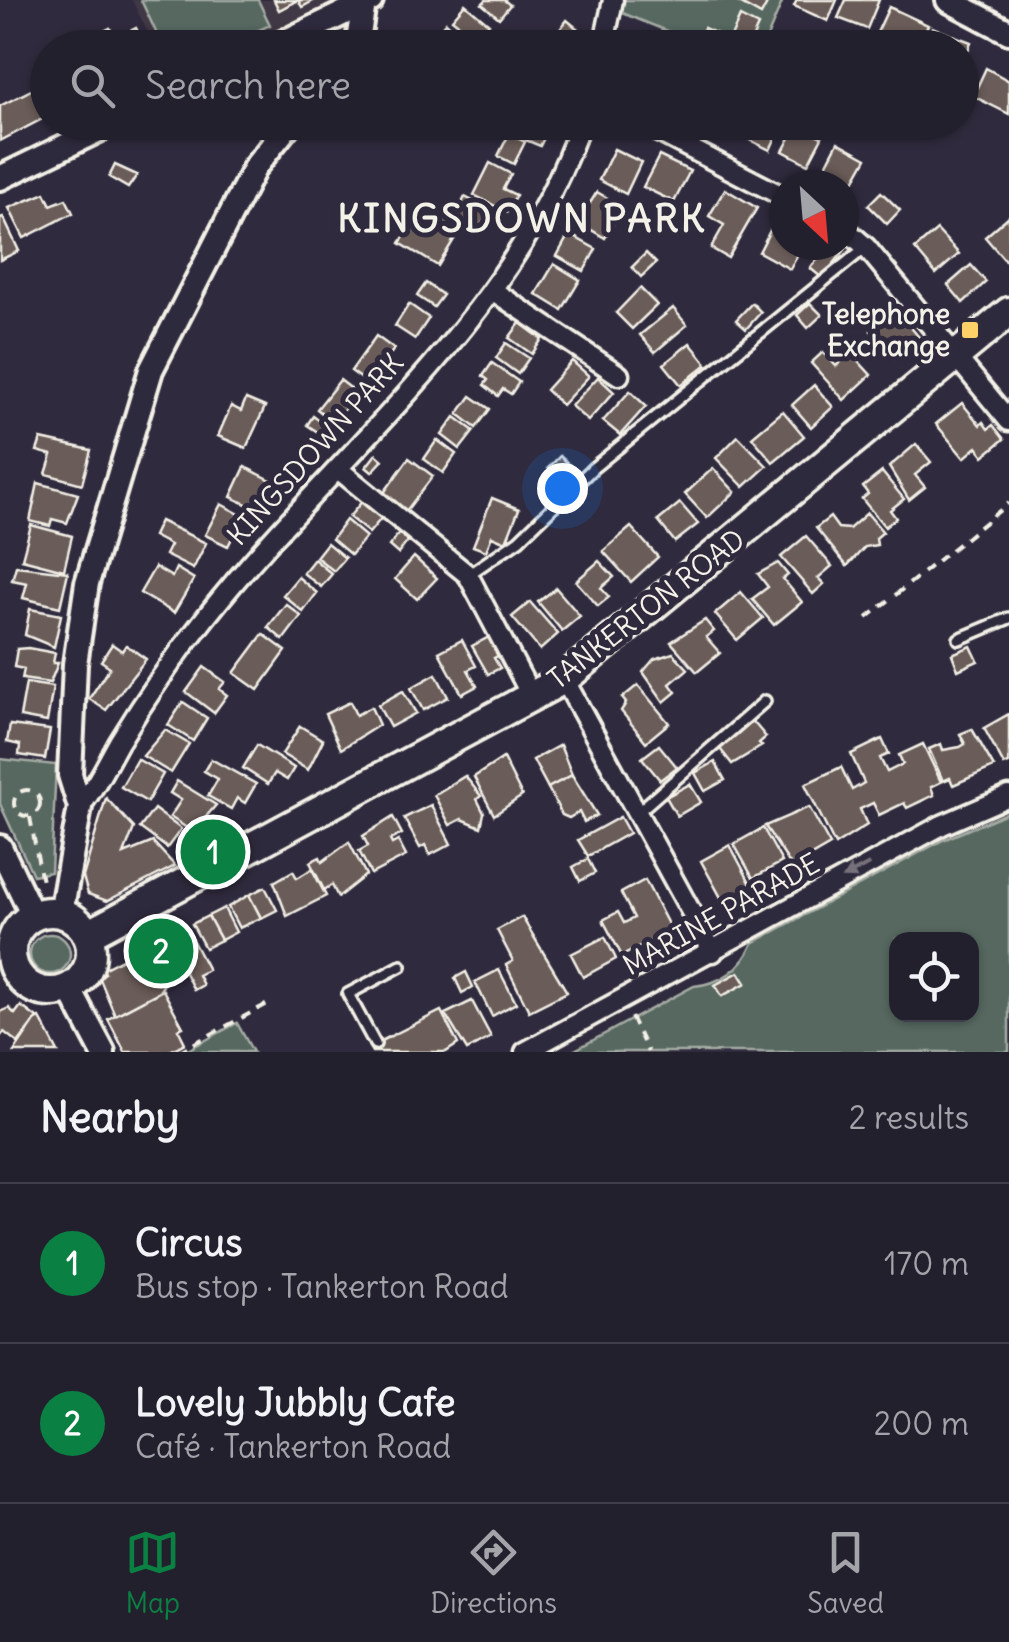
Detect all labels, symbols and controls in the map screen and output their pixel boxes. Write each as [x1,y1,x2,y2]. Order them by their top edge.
search box [30,30,979,140]
icon: search [65,58,120,113]
text: Search here [145,62,351,109]
north arrow [769,170,859,260]
district label: KINGSDOWN PARK [337,195,707,242]
place label: Telephone Exchange [822,296,950,364]
marker: Telephone Exchange [959,319,981,341]
street label: KINGSDOWN PARK [219,345,411,553]
your location [537,463,588,514]
street label: TANKERTON ROAD [540,521,752,697]
pin: 1 [180,814,246,890]
street label: MARINE PARADE [616,845,826,983]
one-way arrow [842,862,871,879]
pin: 2 [128,914,194,988]
map controls [889,932,979,1022]
button: locate [889,932,979,1022]
text: Nearby [40,1091,179,1143]
text: 2 results [849,1097,969,1138]
text: Circus [135,1219,243,1266]
text: 1 [66,1243,79,1284]
text: 170 m [884,1243,969,1284]
text: Bus stop · Tankerton Road [135,1266,509,1307]
text: Lovely Jubbly Cafe [135,1379,456,1426]
text: 2 [64,1403,81,1444]
text: 200 m [874,1403,969,1444]
text: Café · Tankerton Road [135,1426,451,1467]
tab: Map [125,1525,180,1621]
tab: Directions [430,1525,557,1621]
tab: Saved [807,1525,884,1621]

